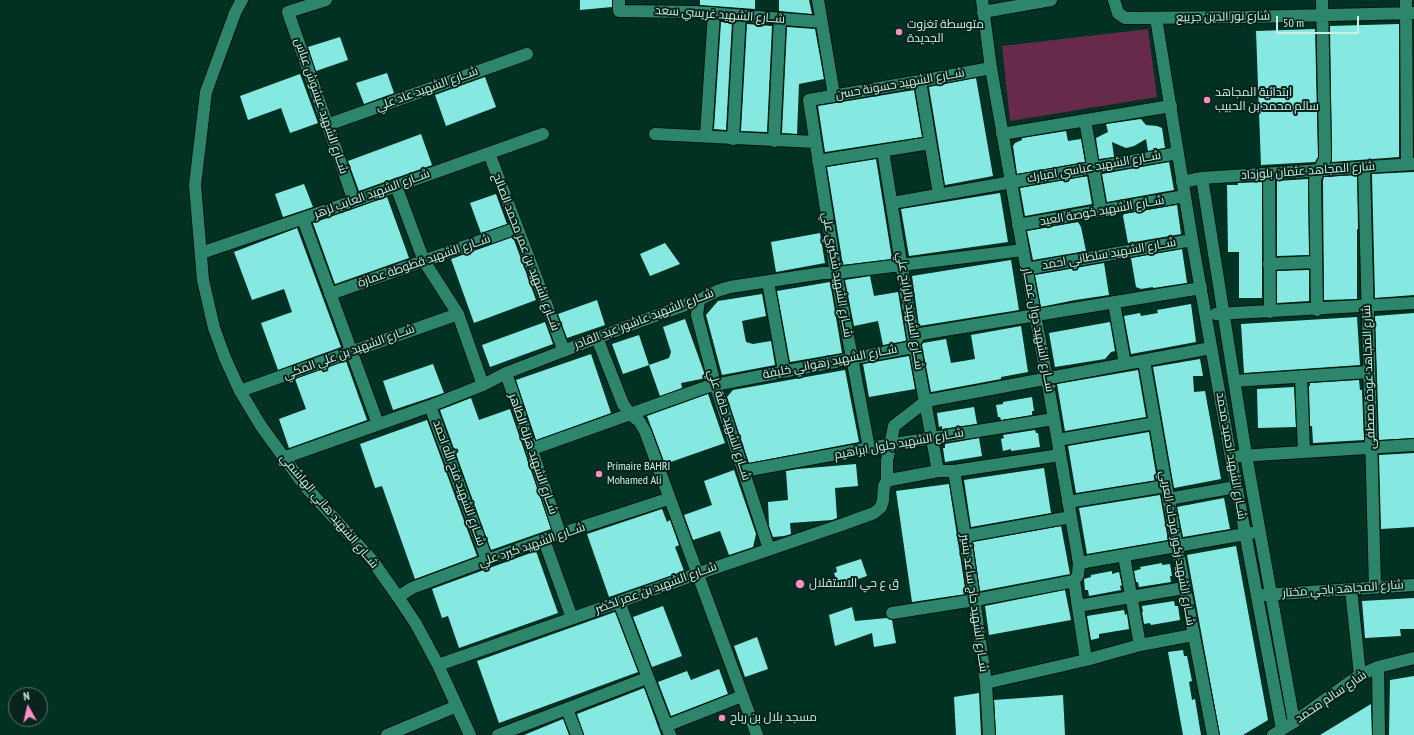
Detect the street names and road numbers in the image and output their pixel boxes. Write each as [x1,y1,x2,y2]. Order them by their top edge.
street label: شــارع الشهيد غريسي سعد [655,3,785,27]
street label: شارع نور الدين جريبع [1176,9,1270,25]
street label: شــارع الشهيد عيشوش عباس [291,36,351,176]
street label: شــارع الشهيد عاد علي [374,64,480,114]
street label: شــارع الشهيد حسونة حسن [834,66,966,102]
street label: شــارع الشهيد عباسي امبارك [1026,148,1162,186]
street label: شارع المجاهد عثمان بلوزداد [1241,159,1375,183]
street label: شــارع الشهيد العايب لزهر [312,166,432,222]
street label: شــارع الشهيد بن عمر محمد الصالح [489,171,563,333]
street label: شــارع الشهيد خوصة العيد [1039,193,1165,229]
street label: شــارع الشهيد شكيري علي [819,211,855,339]
street label: شــارع الشهيد قطوطة عمارة [356,231,492,291]
street label: شــارع الشهيد سلطاني احمد [1041,235,1177,273]
street label: شــارع الشهيد بالرابح علي [894,251,926,371]
street label: شــارع الشهيد دوال عمـــار [1019,267,1057,393]
street label: شــارع الشهيد عاشور عبد القادر [572,286,716,352]
street label: شارع المجاهد عودة مصطفى [1359,305,1379,449]
street label: شــارع الشهيد بن علي المكي [281,322,417,382]
street label: شــارع الشهيد زهواني خليفة [762,342,898,382]
street label: شــارع الشهيد حاقة علي [704,368,754,482]
street label: شــارع الشهيد احميد محمد [1213,391,1249,521]
street label: شــارع الشهيد هزلة الطاهر [505,392,561,516]
street label: شــارع الشهيد فتح الله احمد [430,418,488,548]
street label: شــارع الشهيد جلول ابراهيم [833,426,965,462]
street label: شــارع الشهيد هاني الهاشمي [277,451,381,571]
street label: شــارع الشهيد زكور فرحات العربي [1156,469,1198,627]
street label: شــارع الشهيد كيرد علي [477,520,587,570]
street label: شــارع الشهيد حاج ساعد بشير [957,533,991,673]
street label: شــارع الشهيد بن عمر لخضر [593,559,719,617]
street label: شارع المجاهد باجي مختار [1282,578,1404,600]
street label: شارع سالم محمد [1293,668,1369,726]

